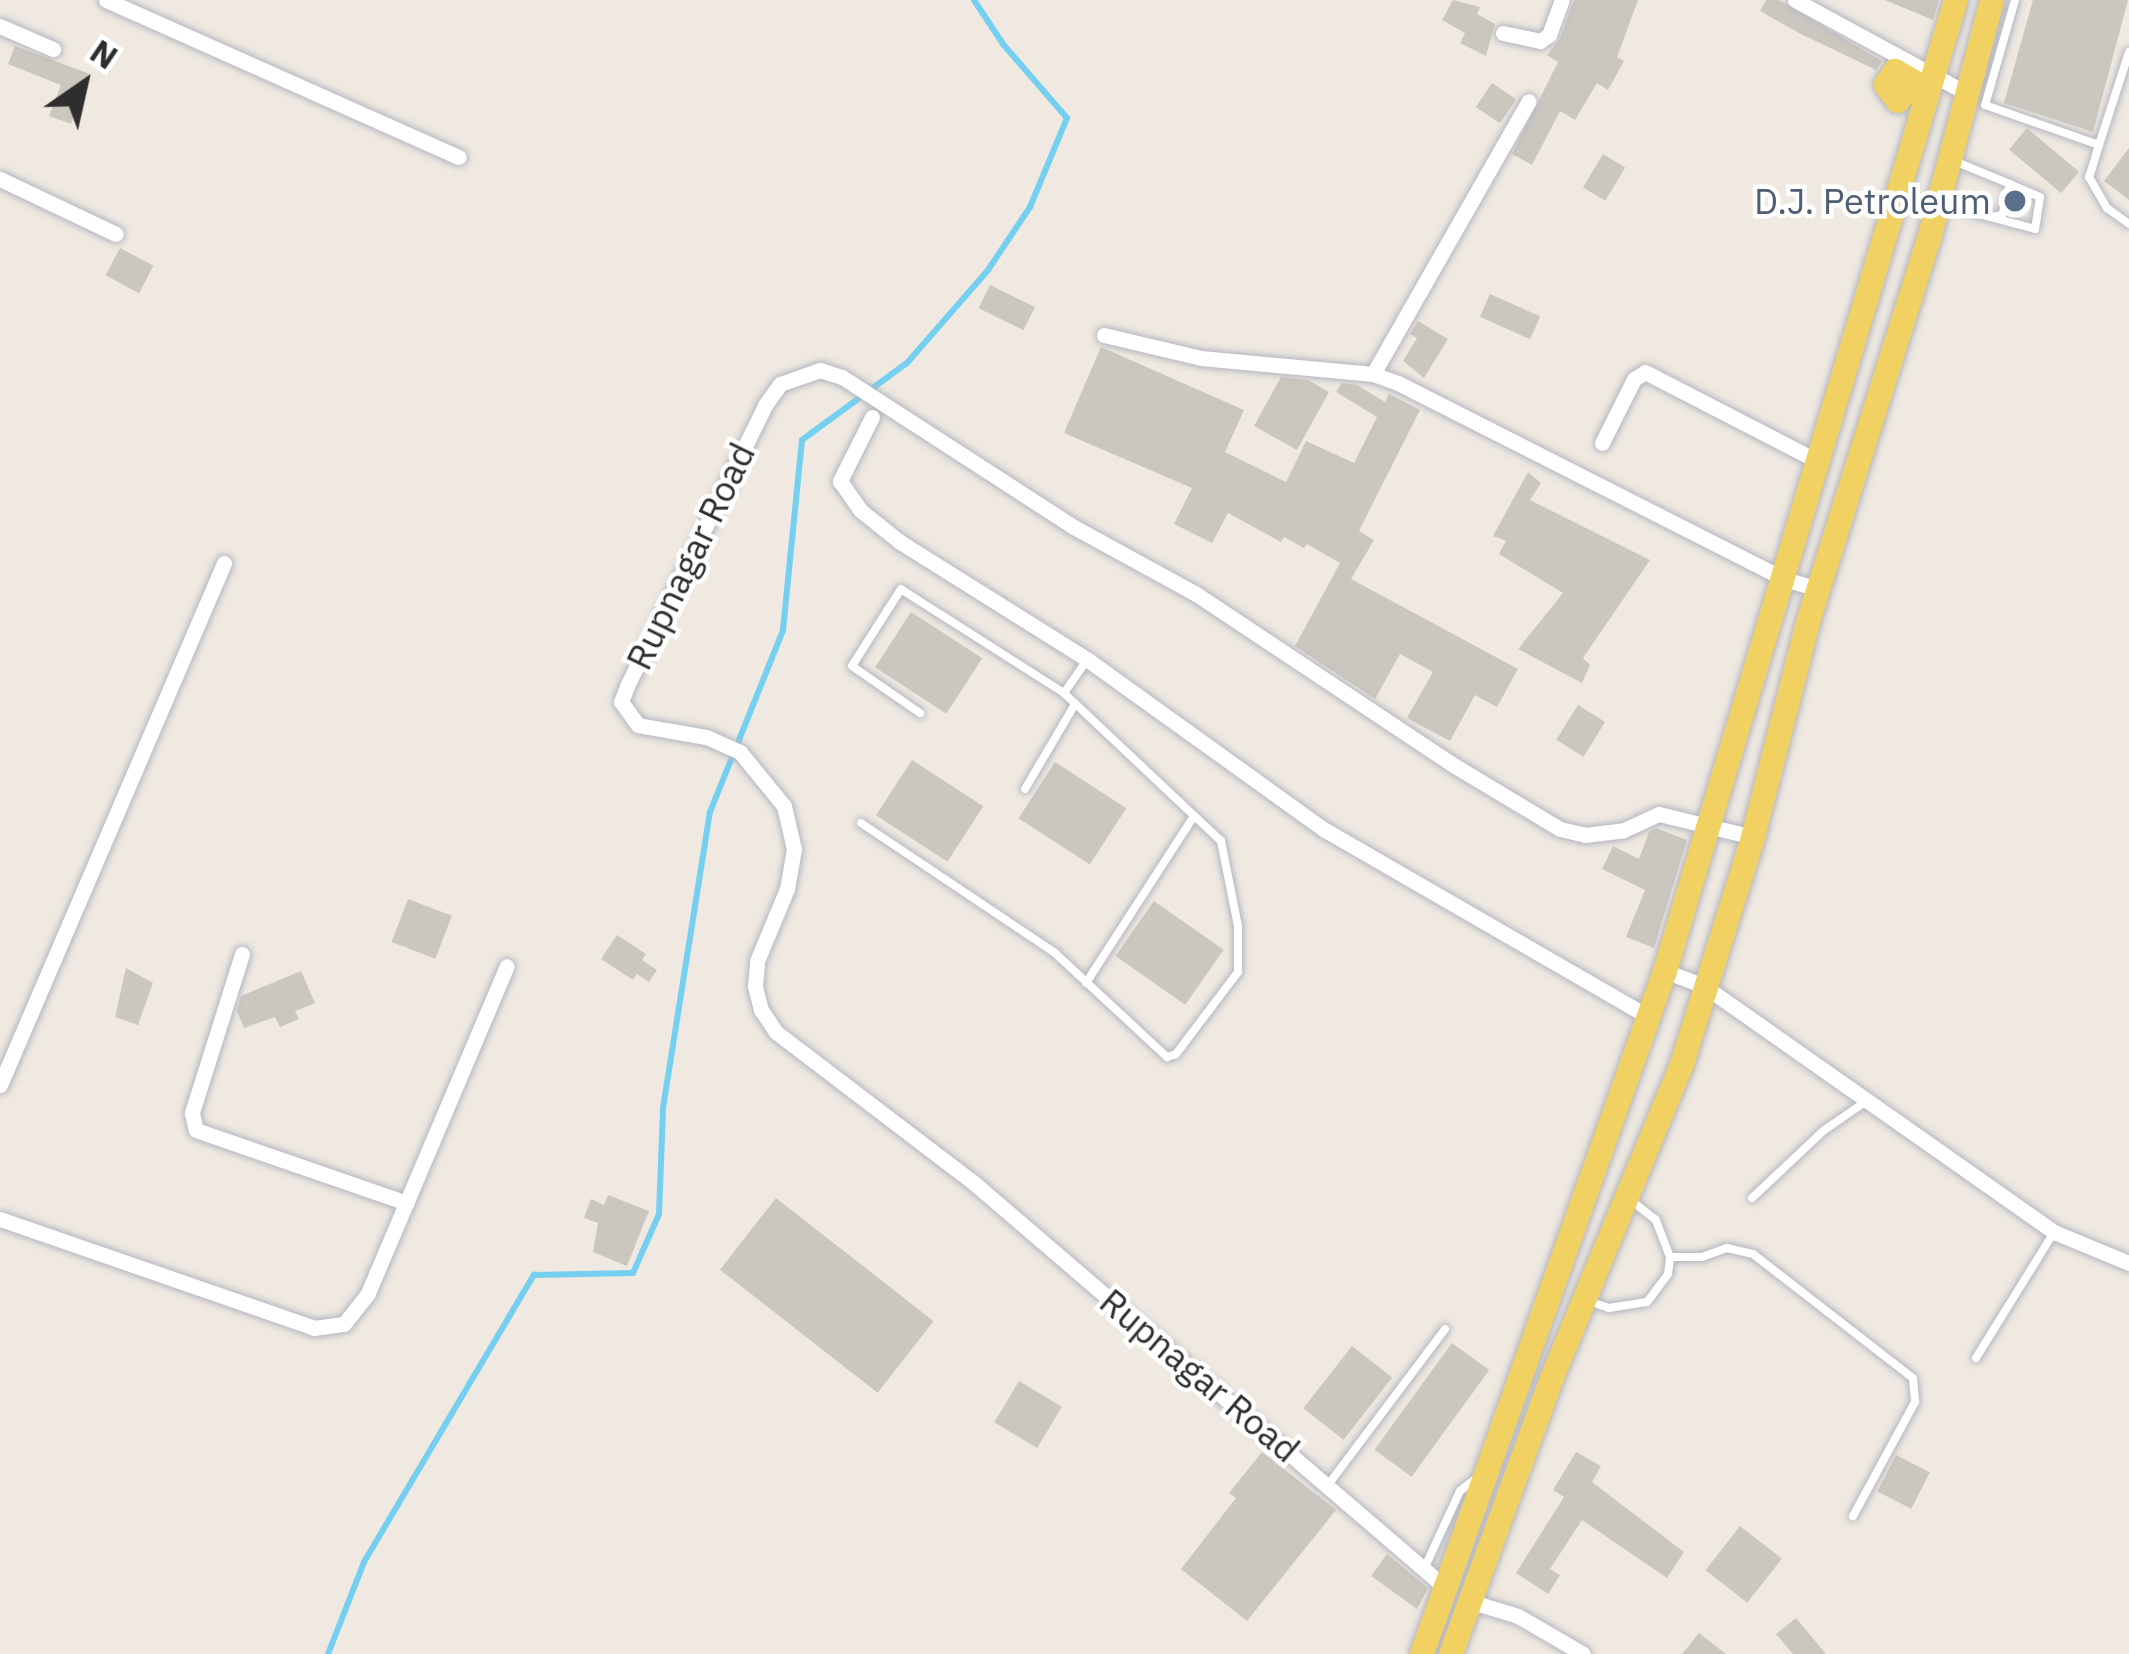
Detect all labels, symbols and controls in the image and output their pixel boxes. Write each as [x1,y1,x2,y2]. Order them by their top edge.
north arrow [24,24,144,144]
text: N [82,29,126,78]
place label: D.J. Petroleum [1754,179,1991,223]
marker: D.J. Petroleum [2002,188,2028,214]
street label: Rupnagar Road [617,436,763,676]
street label: Rupnagar Road [1092,1279,1308,1471]

